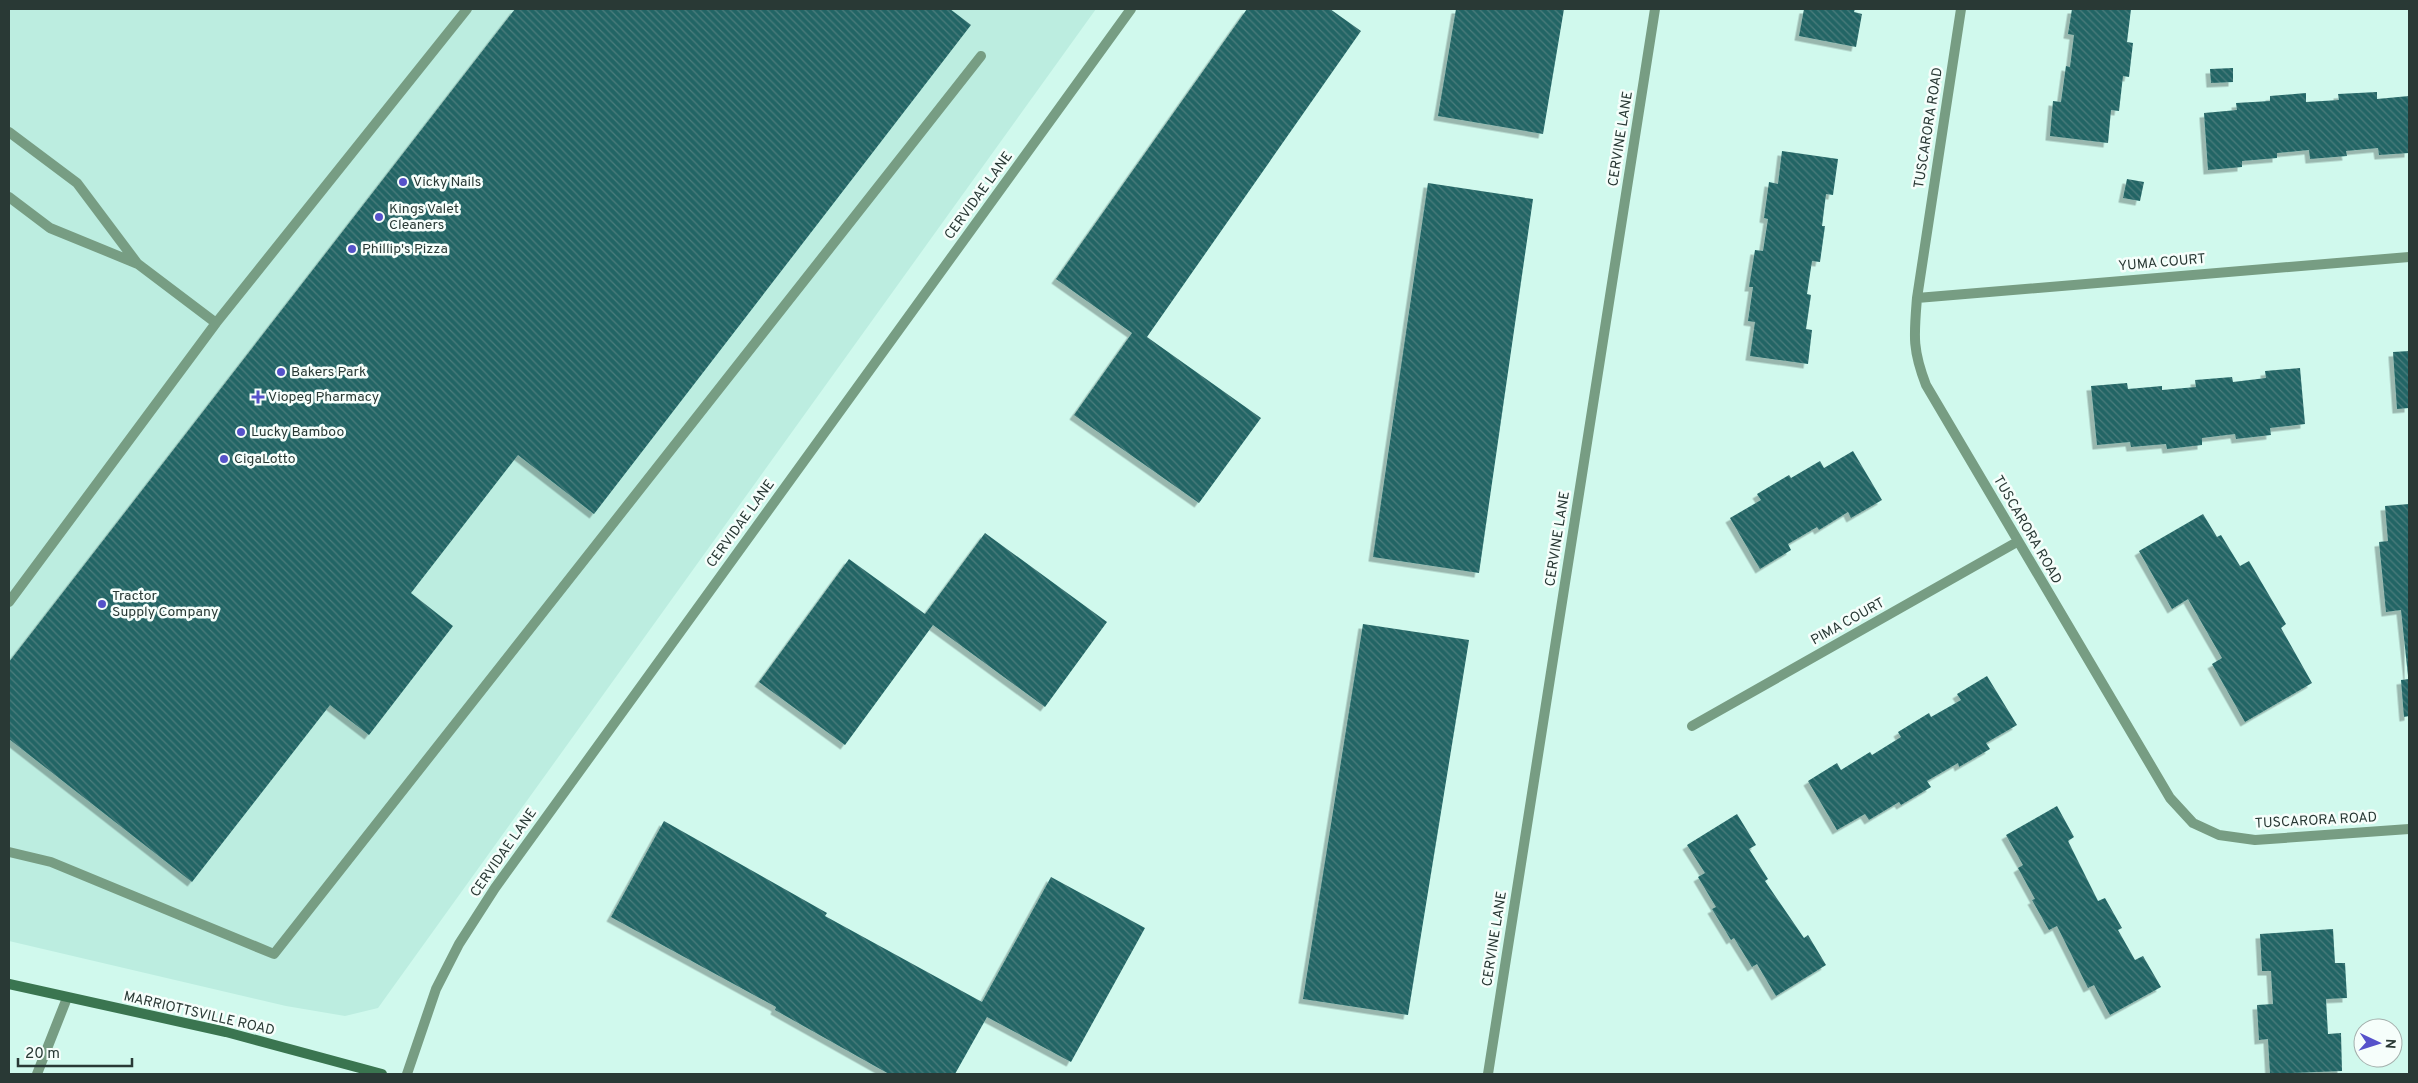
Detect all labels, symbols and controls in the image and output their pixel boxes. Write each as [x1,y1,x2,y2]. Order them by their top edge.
street label: TUSCARORA ROAD [1911,66,1947,190]
street label: CERVINE LANE [1605,90,1637,188]
street label: CERVIDAE LANE [941,149,1017,243]
place label: Vicky Nails [413,174,481,191]
marker: Vicky Nails [397,176,409,188]
place label: Kings Valet Cleaners [389,201,459,234]
marker: Kings Valet Cleaners [373,211,385,223]
place label: Phillip's Pizza [362,241,448,258]
marker: Phillip's Pizza [346,243,358,255]
street label: YUMA COURT [2118,251,2206,275]
place label: Bakers Park [291,364,366,381]
marker: Bakers Park [275,366,287,378]
place label: Viopeg Pharmacy [268,389,379,406]
marker: Viopeg Pharmacy [252,391,264,403]
place label: Lucky Bamboo [251,424,344,441]
marker: Lucky Bamboo [235,426,247,438]
place label: CigaLotto [234,451,296,468]
marker: CigaLotto [218,453,230,465]
street label: TUSCARORA ROAD [1989,473,2065,587]
street label: CERVIDAE LANE [703,477,779,571]
street label: CERVINE LANE [1542,490,1574,588]
place label: Tractor Supply Company [112,588,218,621]
street label: PIMA COURT [1808,595,1888,649]
marker: Tractor Supply Company [96,598,108,610]
street label: CERVIDAE LANE [467,805,541,901]
street label: TUSCARORA ROAD [2254,809,2378,833]
street label: CERVINE LANE [1479,890,1511,988]
street label: MARRIOTTSVILLE ROAD [122,988,276,1040]
north arrow [2353,1018,2403,1068]
scale bar [18,1036,131,1068]
text: N [2381,1038,2398,1049]
text: 20 m [25,1045,60,1064]

